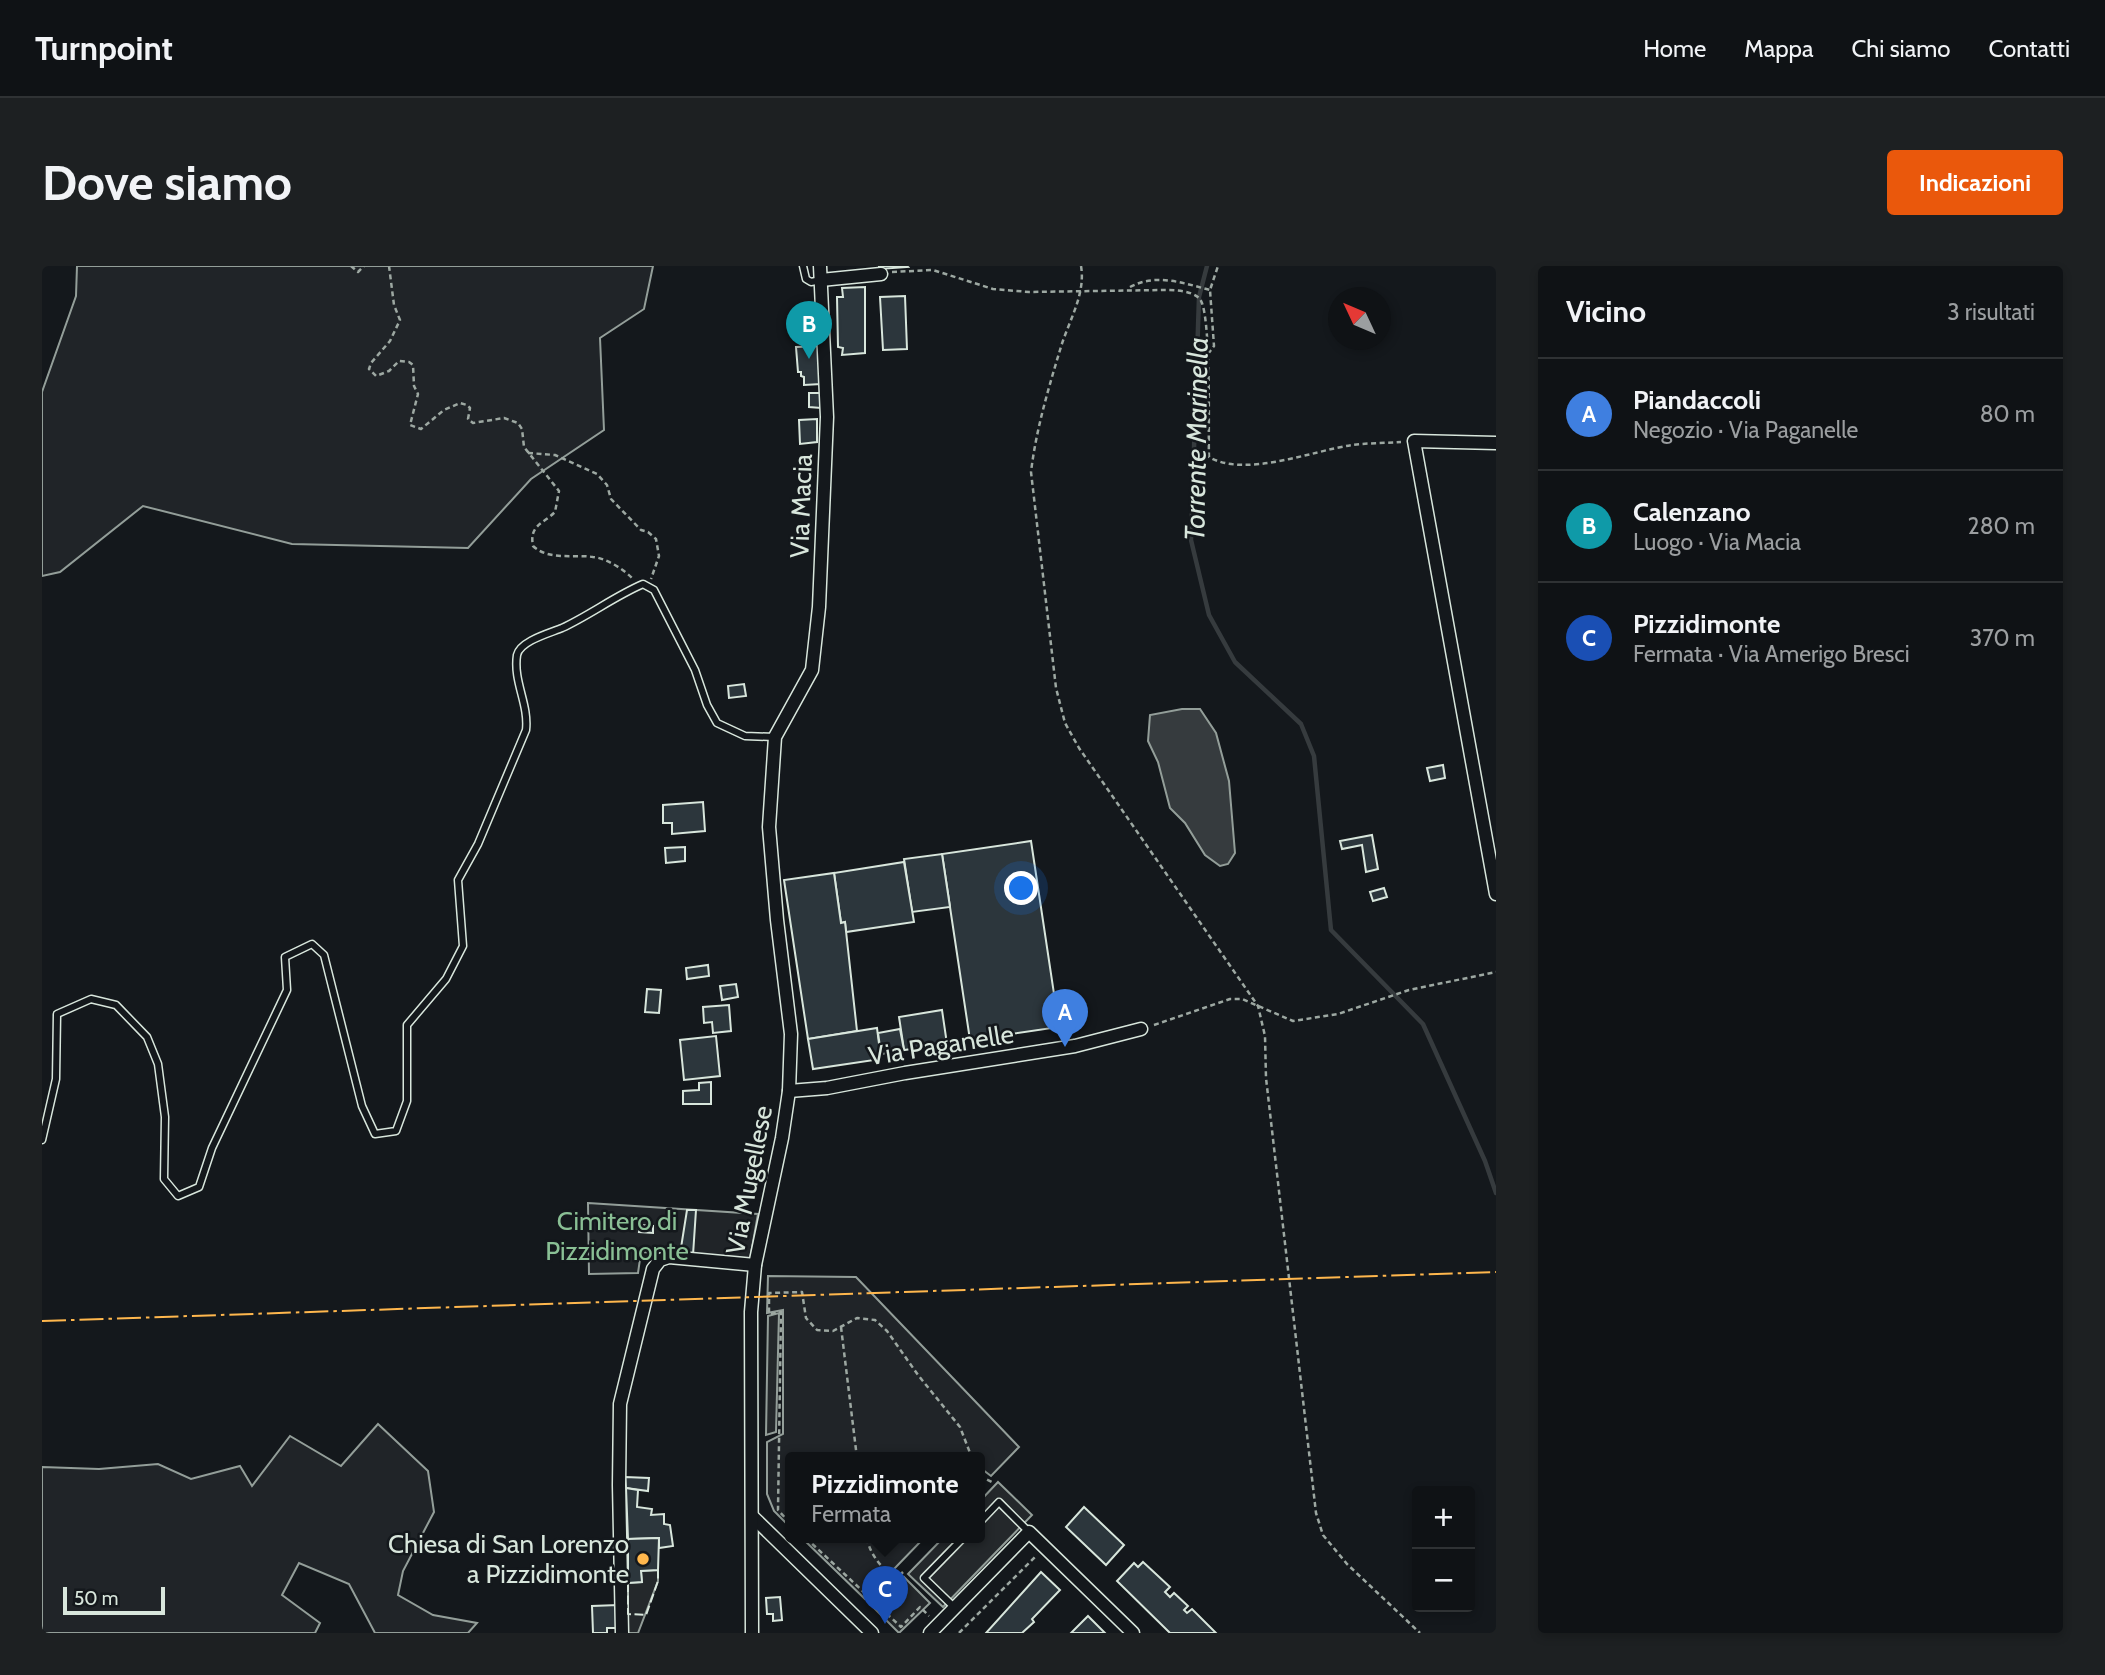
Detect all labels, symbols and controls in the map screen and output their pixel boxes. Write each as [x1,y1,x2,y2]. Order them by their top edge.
text: Turnpoint [35,28,173,68]
text: Home [1643,34,1706,63]
text: Mappa [1744,34,1813,63]
text: Chi siamo [1851,34,1950,63]
text: Contatti [1988,34,2070,63]
button: Indicazioni [1887,150,2063,215]
text: Dove siamo [42,153,292,212]
north arrow [1328,287,1391,350]
text: Vicino [1566,293,1646,330]
text: 3 risultati [1947,298,2035,326]
pin: B [786,301,832,359]
water label: Torrente Marinella [1177,337,1215,541]
text: Piandaccoli [1633,384,1761,416]
text: A [1582,400,1596,428]
text: 80 m [1980,400,2035,428]
text: Negozio · Via Paganelle [1633,416,1858,444]
street label: Via Macia [783,453,819,559]
text: Calenzano [1633,496,1751,528]
text: B [1582,512,1596,540]
text: 280 m [1968,512,2035,540]
text: Luogo · Via Macia [1633,528,1801,556]
text: Pizzidimonte [1633,608,1780,640]
text: C [1582,624,1596,652]
text: 370 m [1970,624,2035,652]
text: Fermata · Via Amerigo Bresci [1633,640,1910,668]
your location [1004,871,1038,905]
pin: A [1042,989,1088,1047]
street label: Via Paganelle [866,1018,1016,1072]
street label: Via Mugellese [719,1103,779,1257]
park label: Cimitero di Pizzidimonte [545,1205,689,1267]
popup [785,1452,985,1543]
text: Pizzidimonte [811,1468,959,1500]
map controls [1412,1486,1475,1612]
button: + [1412,1486,1475,1549]
text: Fermata [811,1500,891,1528]
place label: Chiesa di San Lorenzo a Pizzidimonte [388,1528,629,1590]
button: − [1412,1549,1475,1612]
marker: Chiesa di San Lorenzo a Pizzidimonte [635,1551,651,1567]
pin: C [862,1566,908,1624]
scale bar [63,1584,164,1616]
text: 50 m [74,1587,118,1610]

